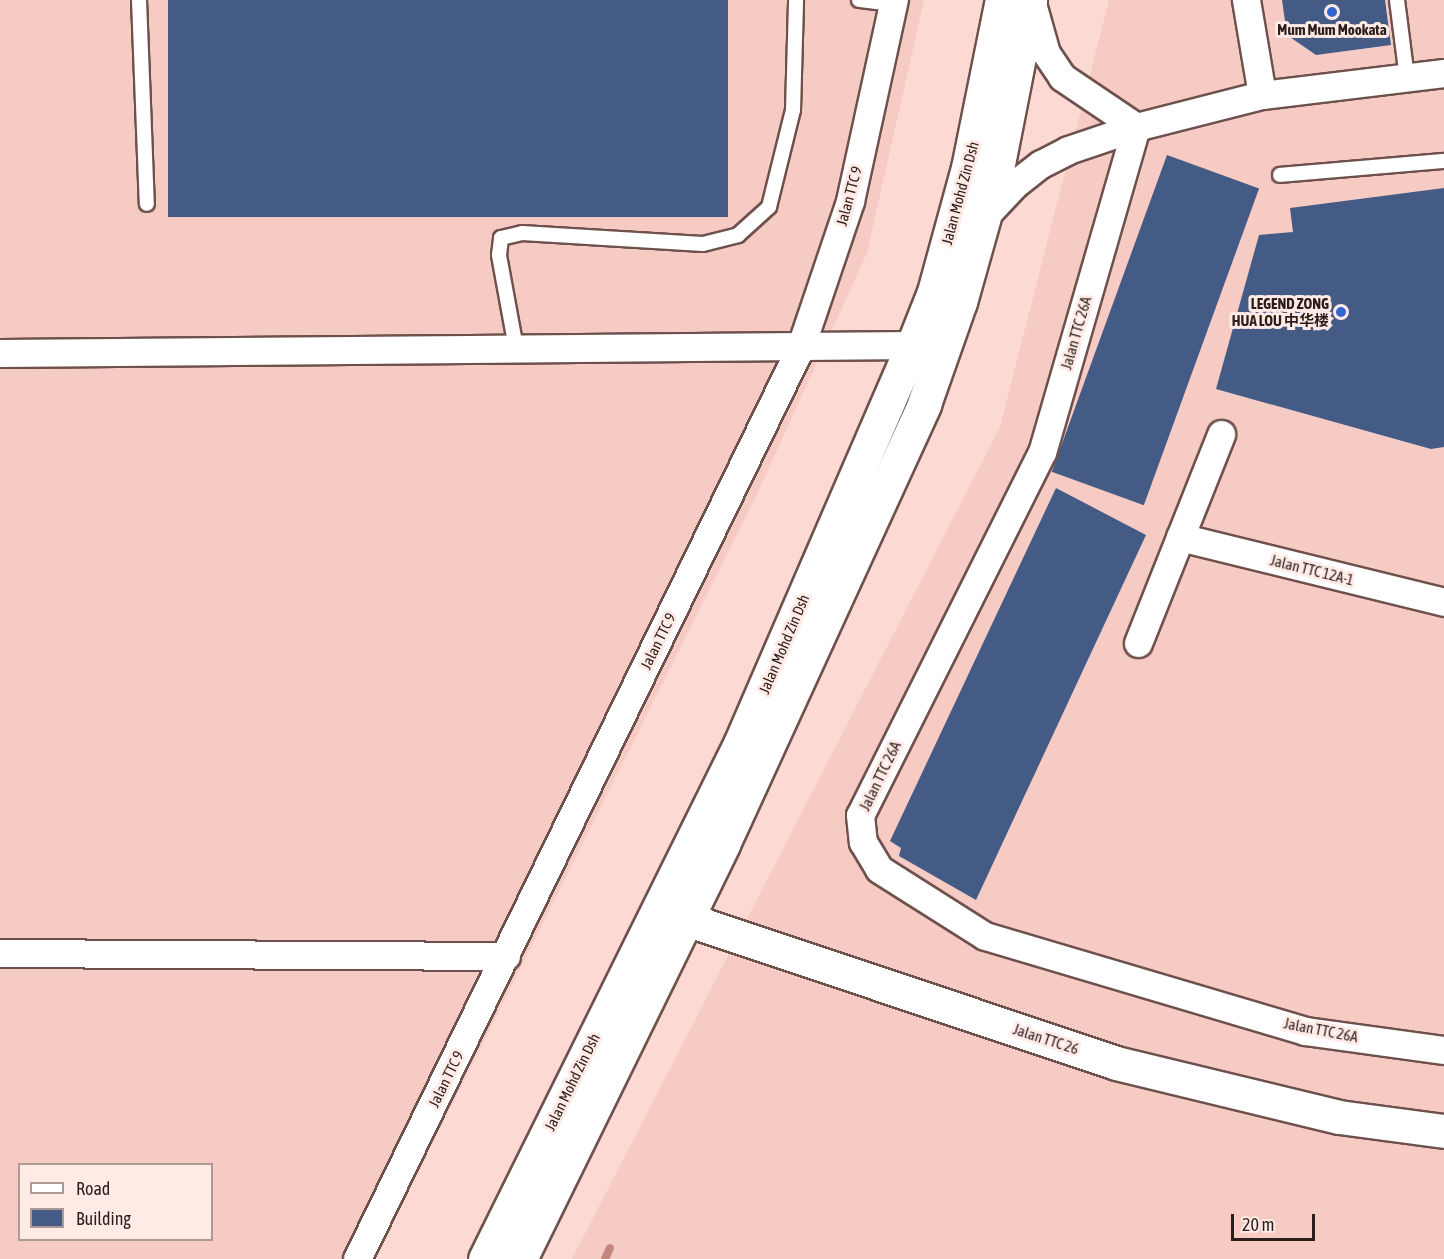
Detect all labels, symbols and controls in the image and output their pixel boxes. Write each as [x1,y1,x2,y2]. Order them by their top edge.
marker: Mum Mum Mookata [1325,5,1339,19]
place label: Mum Mum Mookata [1277,21,1387,39]
street label: Jalan Mohd Zin Dsh [938,139,982,247]
street label: Jalan TTC 9 [832,164,866,228]
street label: Jalan TTC 26A [1057,294,1095,372]
place label: LEGEND ZONG HUA LOU 中华楼 [1232,294,1329,329]
marker: LEGEND ZONG HUA LOU 中华楼 [1334,305,1348,319]
street label: Jalan TTC 12A-1 [1268,551,1356,589]
street label: Jalan Mohd Zin Dsh [755,592,813,696]
street label: Jalan TTC 9 [637,610,679,672]
street label: Jalan TTC 26A [855,738,905,814]
street label: Jalan TTC 26A [1282,1014,1360,1046]
street label: Jalan TTC 26 [1011,1020,1081,1058]
street label: Jalan Mohd Zin Dsh [541,1030,603,1134]
street label: Jalan TTC 9 [425,1048,467,1110]
legend [18,1163,213,1241]
text: Road [76,1178,110,1199]
scale bar [1234,1202,1318,1240]
text: Building [76,1208,131,1229]
text: 20 m [1242,1214,1274,1235]

